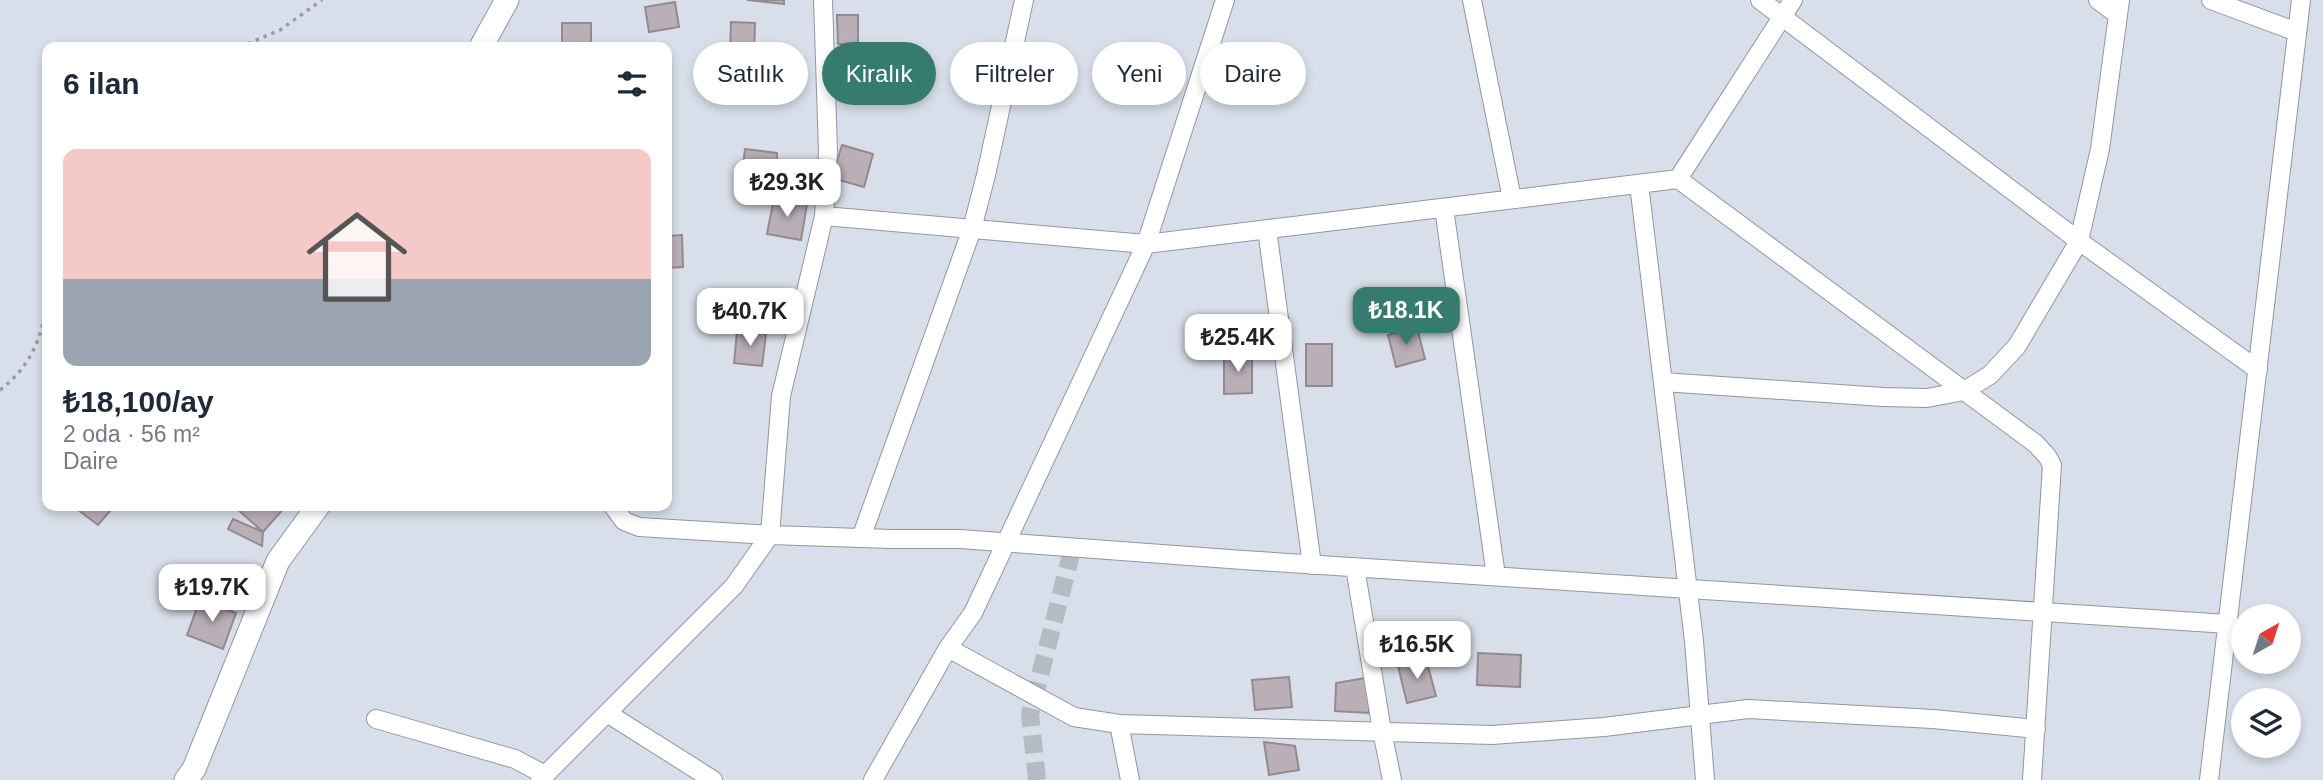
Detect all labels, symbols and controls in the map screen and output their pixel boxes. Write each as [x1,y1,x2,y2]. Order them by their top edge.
chip: Satılık [693,42,808,105]
chip: Kiralık [822,42,936,105]
chip: Filtreler [950,42,1078,105]
chip: Yeni [1092,42,1186,105]
chip: Daire [1200,42,1306,105]
icon: filters [613,65,651,103]
text: 6 ilan [63,67,140,100]
pin: ₺29.3K [730,160,844,219]
text: ₺29.3K [750,169,824,195]
icon: home [294,194,420,320]
pin: ₺40.7K [693,288,807,348]
pin: ₺18.1K [1349,288,1463,347]
text: ₺18.1K [1369,297,1443,323]
text: ₺40.7K [713,298,787,324]
pin: ₺25.4K [1181,314,1295,374]
text: ₺25.4K [1201,324,1275,350]
text: ₺18,100/ay [63,385,214,418]
text: 2 oda · 56 m² [63,421,200,447]
text: Daire [63,448,118,474]
pin: ₺19.7K [155,564,269,624]
text: ₺19.7K [175,574,249,600]
north arrow [2231,604,2301,674]
map controls [2231,604,2301,758]
pin: ₺16.5K [1360,622,1474,681]
text: ₺16.5K [1380,631,1454,657]
button: layers [2231,688,2301,758]

